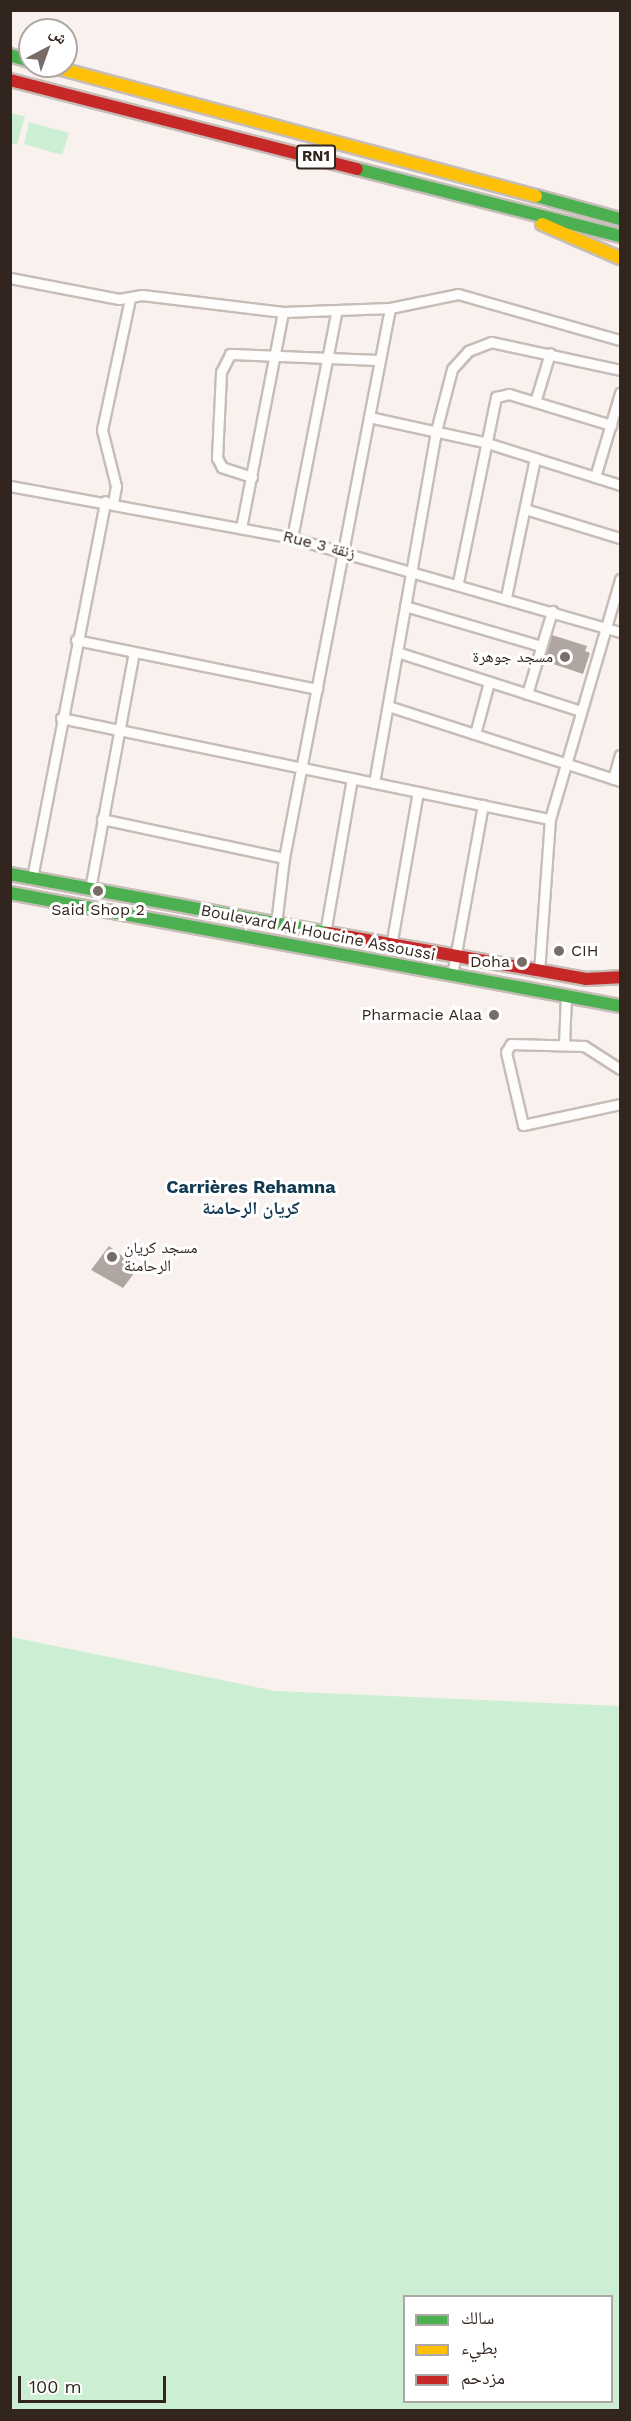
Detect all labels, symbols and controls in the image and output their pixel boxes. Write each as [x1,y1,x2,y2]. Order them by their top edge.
north arrow [18,18,78,78]
text: ش [46,23,71,48]
road number: RN1 [295,145,337,169]
street label: Rue 3 زنقة [281,527,357,563]
place label: مسجد جوهرة [473,647,553,667]
marker: مسجد جوهرة [558,650,572,664]
marker: Said Shop 2 [91,884,105,898]
place label: Said Shop 2 [51,900,145,920]
street label: Boulevard Al Houcine Assoussi [198,901,438,965]
place label: CIH [571,941,598,961]
marker: CIH [552,944,566,958]
place label: Doha [470,952,510,972]
marker: Doha [515,955,529,969]
place label: Pharmacie Alaa [361,1005,482,1025]
marker: Pharmacie Alaa [487,1008,501,1022]
district label: Carrières Rehamna كريان الرحامنة [166,1177,336,1220]
place label: مسجد كريان الرحامنة [124,1238,198,1276]
marker: مسجد كريان الرحامنة [105,1250,119,1264]
legend [403,2295,613,2403]
text: سالك [461,2307,494,2328]
text: بطيء [461,2337,498,2358]
scale bar [21,2364,170,2402]
text: مزدحم [461,2367,505,2388]
text: 100 m [29,2376,82,2397]

